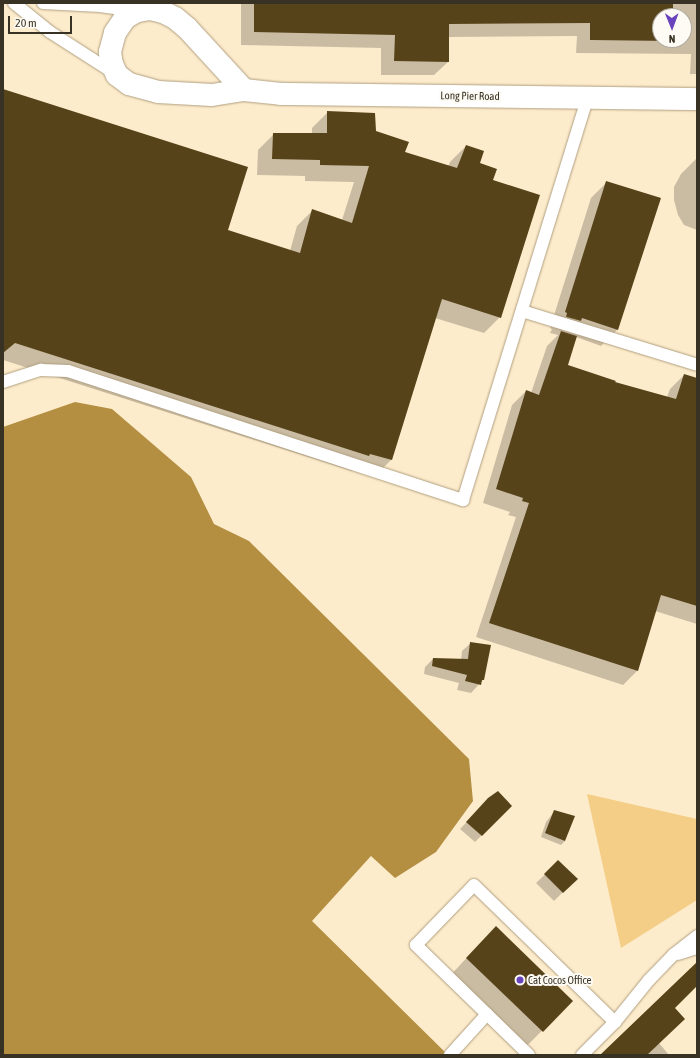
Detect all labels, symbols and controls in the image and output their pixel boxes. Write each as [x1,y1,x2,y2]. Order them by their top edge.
scale bar [10,8,74,34]
north arrow [652,8,692,48]
text: 20 m [15,16,37,30]
text: N [669,33,676,45]
street label: Long Pier Road [440,89,500,103]
place label: Cat Cocos Office [528,973,591,987]
marker: Cat Cocos Office [515,975,525,985]

